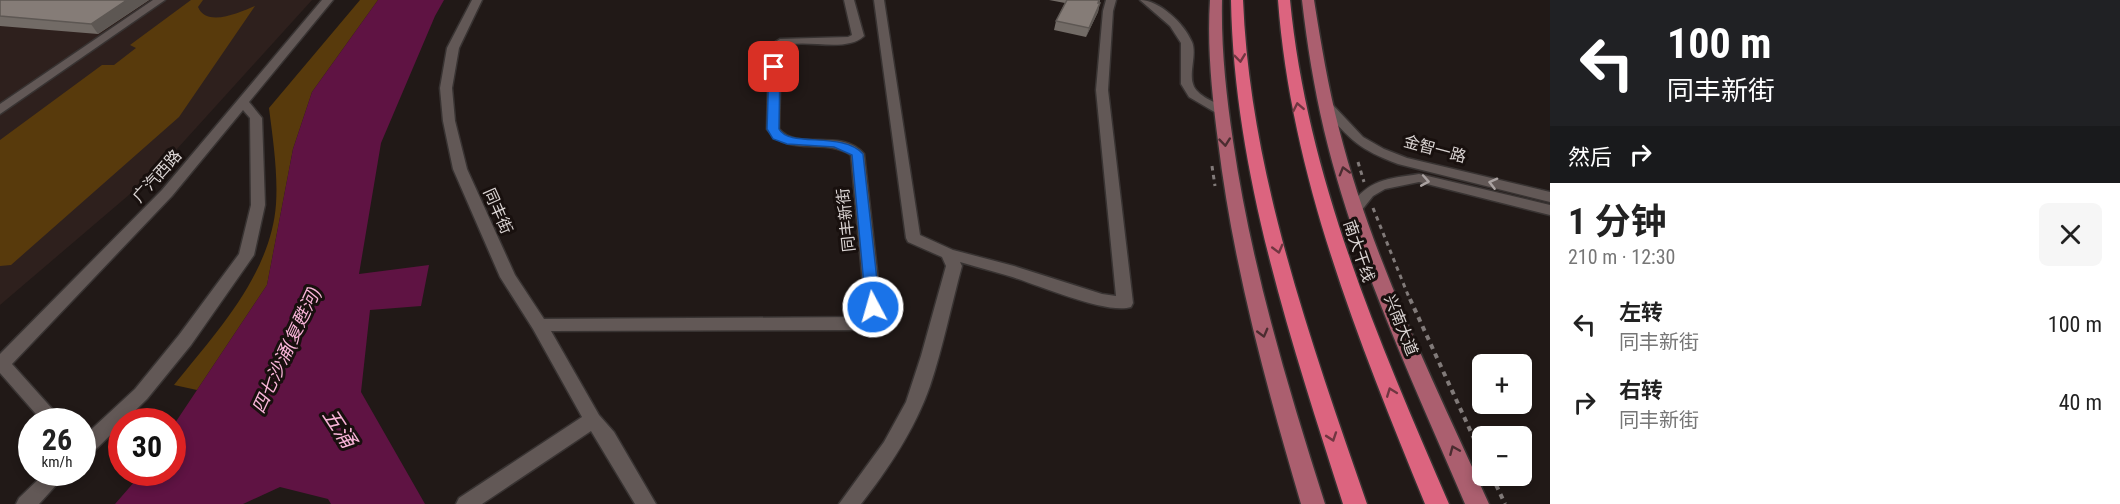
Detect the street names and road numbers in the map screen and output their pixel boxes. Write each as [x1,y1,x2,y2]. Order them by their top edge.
street label: 金智一路 [1402,132,1468,166]
street label: 广汽西路 [129,146,185,206]
street label: 同丰街 [480,185,516,237]
street label: 同丰新街 [833,187,859,253]
street label: 南大干线 [1340,218,1378,284]
street label: 兴南大道 [1380,292,1422,358]

